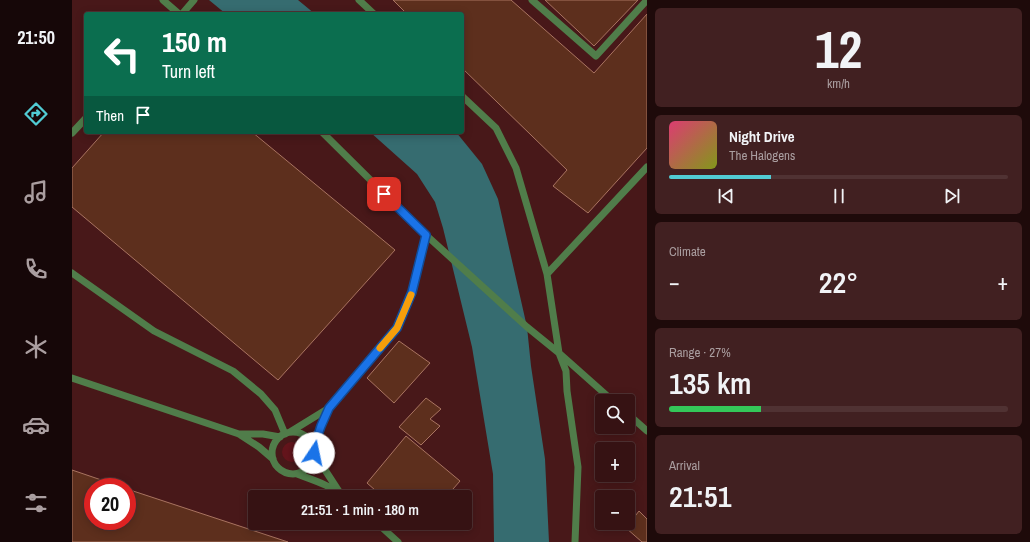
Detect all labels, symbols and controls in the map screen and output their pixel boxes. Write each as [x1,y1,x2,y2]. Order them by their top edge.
text: 12 [815,14,862,84]
text: 150 m [162,23,227,61]
text: 21:50 [17,25,55,50]
icon: left [96,28,148,80]
text: Turn left [162,59,215,84]
text: km/h [827,75,850,92]
icon: directions [22,100,50,128]
icon: arrive [132,104,154,126]
text: Then [96,105,124,126]
text: Night Drive [729,126,795,147]
text: The Halogens [729,147,795,164]
pin [367,177,401,211]
icon: music [22,178,50,206]
icon: arrive [373,183,395,205]
icon: previous [715,185,737,207]
icon: pause [828,185,850,207]
icon: next [941,185,963,207]
text: Climate [669,243,706,260]
icon: phone [22,255,50,283]
text: 22° [819,262,858,302]
text: − [669,267,680,297]
text: + [997,267,1008,297]
icon: climate [22,333,50,361]
text: Range · 27% [669,344,731,361]
text: 135 km [669,363,751,403]
map controls [595,394,635,530]
button: search [595,394,635,434]
icon: car [22,411,50,439]
position arrow [293,432,335,474]
button: + [595,442,635,482]
text: Arrival [669,457,700,474]
text: 21:51 [669,476,731,516]
speed limit sign: 20 [84,478,136,530]
icon: filters [22,489,50,517]
button: − [595,490,635,530]
text: 21:51 · 1 min · 180 m [301,499,419,520]

